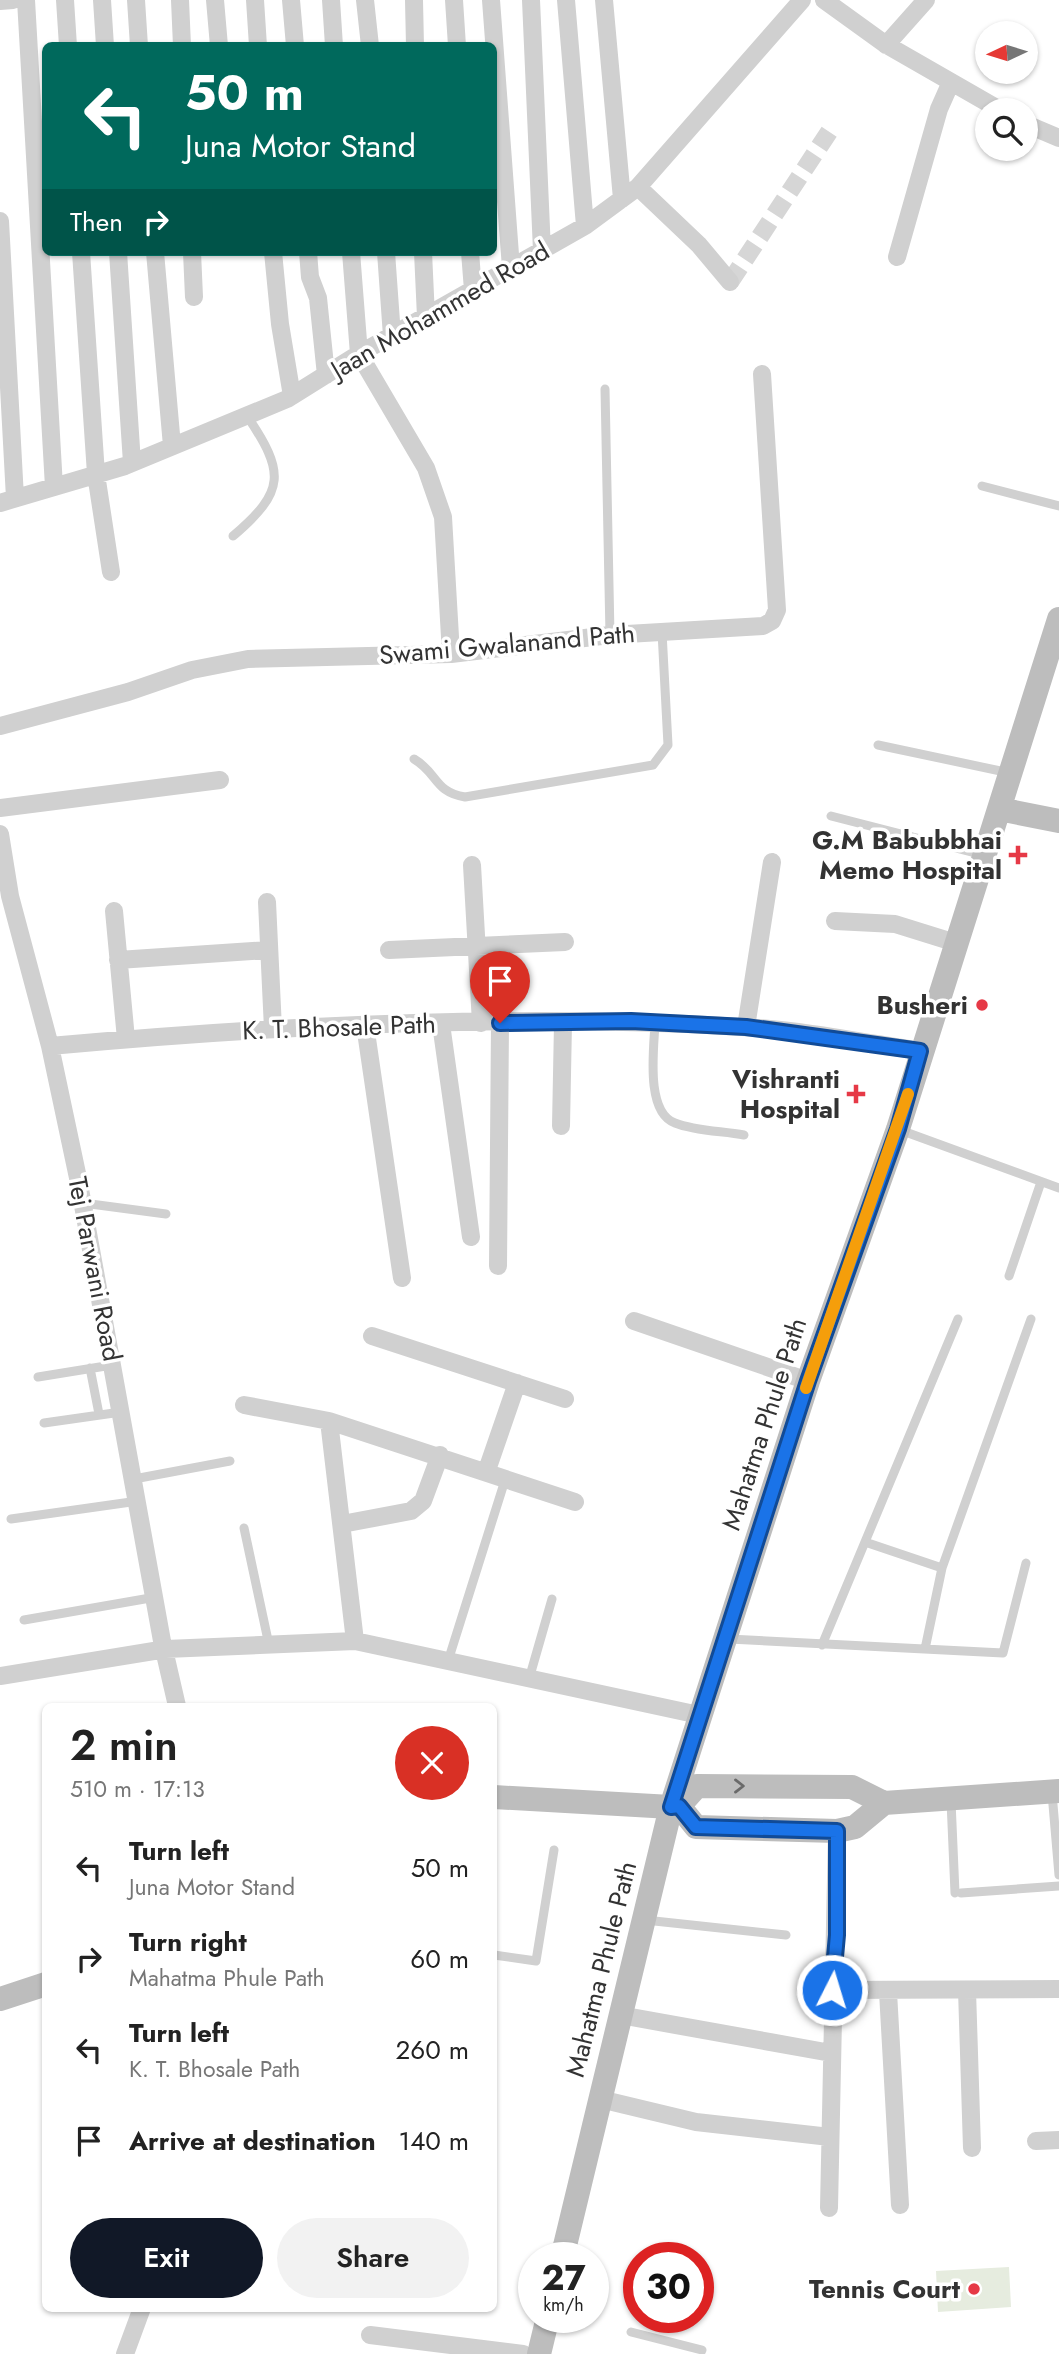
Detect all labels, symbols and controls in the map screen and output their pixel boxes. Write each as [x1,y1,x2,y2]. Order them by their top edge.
north arrow [975,21,1038,84]
map controls [975,21,1038,161]
text: 50 m [185,58,304,128]
icon: left [70,70,161,161]
button: search [975,98,1038,161]
text: Juna Motor Stand [185,123,416,169]
text: Then [70,203,123,241]
icon: right [137,203,175,241]
street label: Jaan Mohammed Road [321,232,556,390]
street label: Swami Gwalanand Path [377,614,637,674]
place label: G.M Babubbhai Memo Hospital [812,821,1002,889]
marker: G.M Babubbhai Memo Hospital [1008,845,1028,865]
pin [470,951,530,1023]
icon: arrive [481,962,519,1000]
place label: Busheri [876,986,968,1024]
marker: Busheri [974,997,990,1013]
street label: K. T. Bhosale Path [242,1005,436,1049]
place label: Vishranti Hospital [731,1060,840,1128]
marker: Vishranti Hospital [846,1084,866,1104]
street label: Tej Parwani Road [58,1173,132,1365]
street label: Mahatma Phule Path [712,1313,816,1535]
text: 2 min [70,1715,178,1776]
button: close [395,1726,469,1800]
text: 510 m · 17:13 [70,1772,205,1806]
one-way arrow [734,1778,745,1794]
text: Turn left [129,1832,229,1870]
icon: left [70,1849,108,1887]
text: 50 m [411,1849,469,1887]
street label: Mahatma Phule Path [556,1857,646,2081]
text: Juna Motor Stand [129,1870,295,1904]
text: Turn right [129,1923,247,1961]
icon: right [70,1940,108,1978]
text: 60 m [410,1940,469,1978]
position arrow [795,1953,869,2027]
text: Mahatma Phule Path [129,1961,325,1995]
text: Turn left [129,2014,229,2052]
icon: left [70,2031,108,2069]
text: 260 m [396,2031,469,2069]
text: K. T. Bhosale Path [129,2052,300,2086]
icon: arrive [70,2122,108,2160]
text: Arrive at destination [129,2122,376,2160]
text: 140 m [398,2122,469,2160]
button: Exit [70,2218,263,2298]
button: Share [277,2218,469,2298]
speed limit sign: 30 [623,2242,714,2333]
text: 27 [541,2253,586,2303]
place label: Tennis Court [809,2270,961,2308]
marker: Tennis Court [966,2281,982,2297]
text: km/h [543,2292,584,2318]

